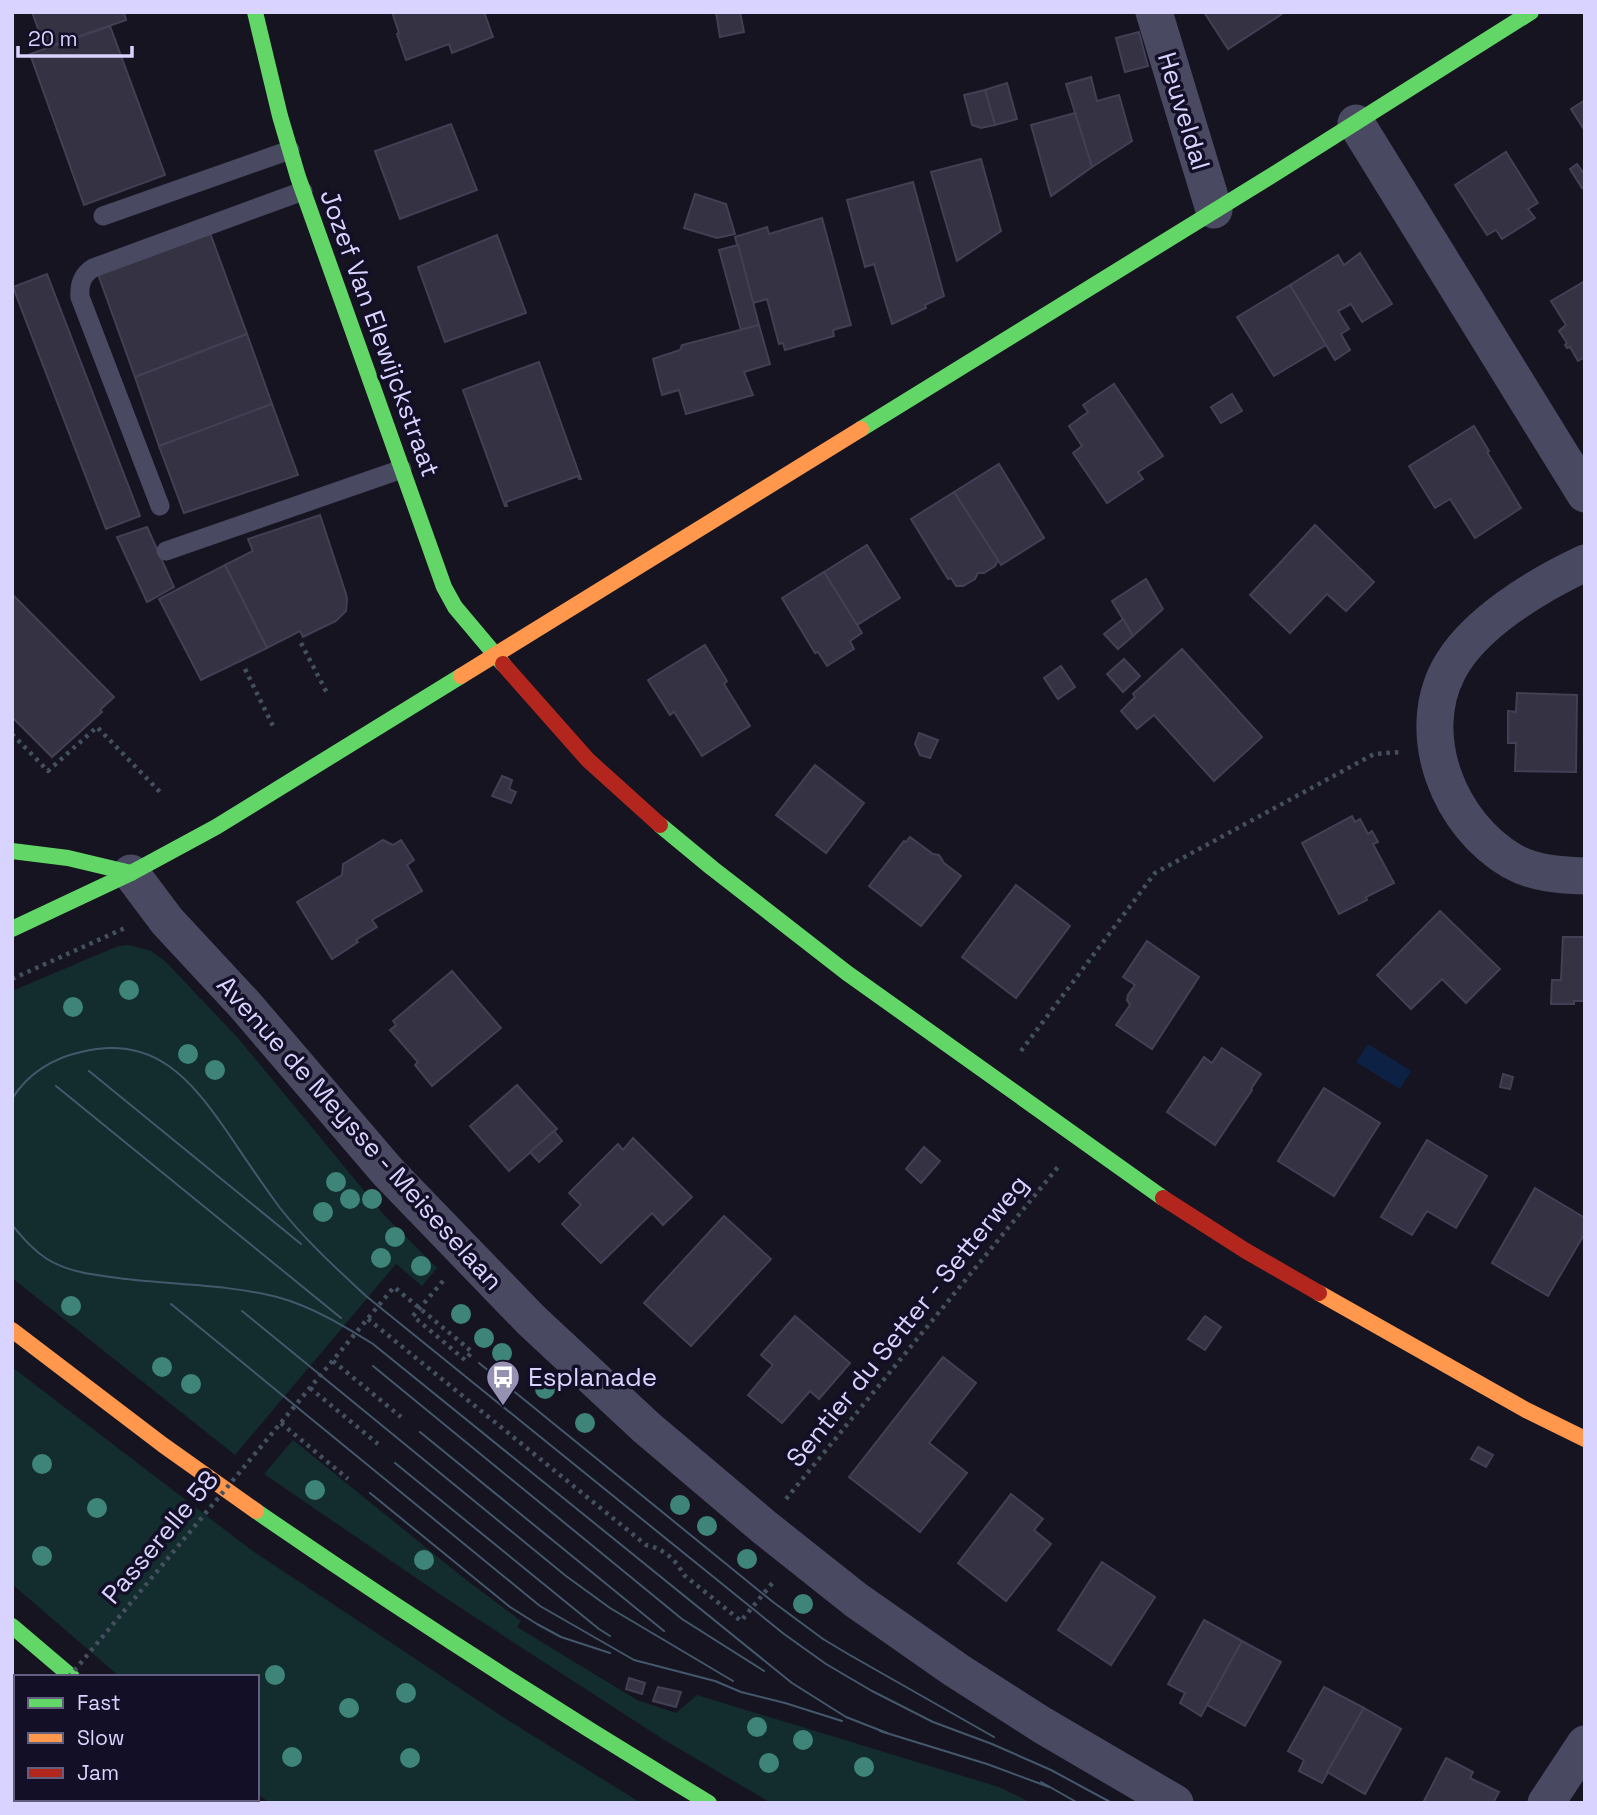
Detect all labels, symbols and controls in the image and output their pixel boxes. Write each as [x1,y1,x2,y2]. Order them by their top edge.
scale bar [18,14,131,58]
text: 20 m [28,25,78,52]
street label: Heuveldal [1150,48,1218,174]
street label: Jozef Van Elewijckstraat [312,185,448,481]
street label: Avenue de Meysse - Meiseselaan [209,968,511,1298]
street label: Sentier du Setter - Setterweg [778,1168,1036,1474]
bus stop icon: Esplanade [484,1358,522,1407]
place label: Esplanade [528,1360,657,1394]
street label: Passerelle 58 [94,1463,226,1611]
legend [14,1675,259,1801]
text: Fast [77,1689,121,1716]
text: Slow [77,1724,125,1751]
text: Jam [77,1759,119,1786]

